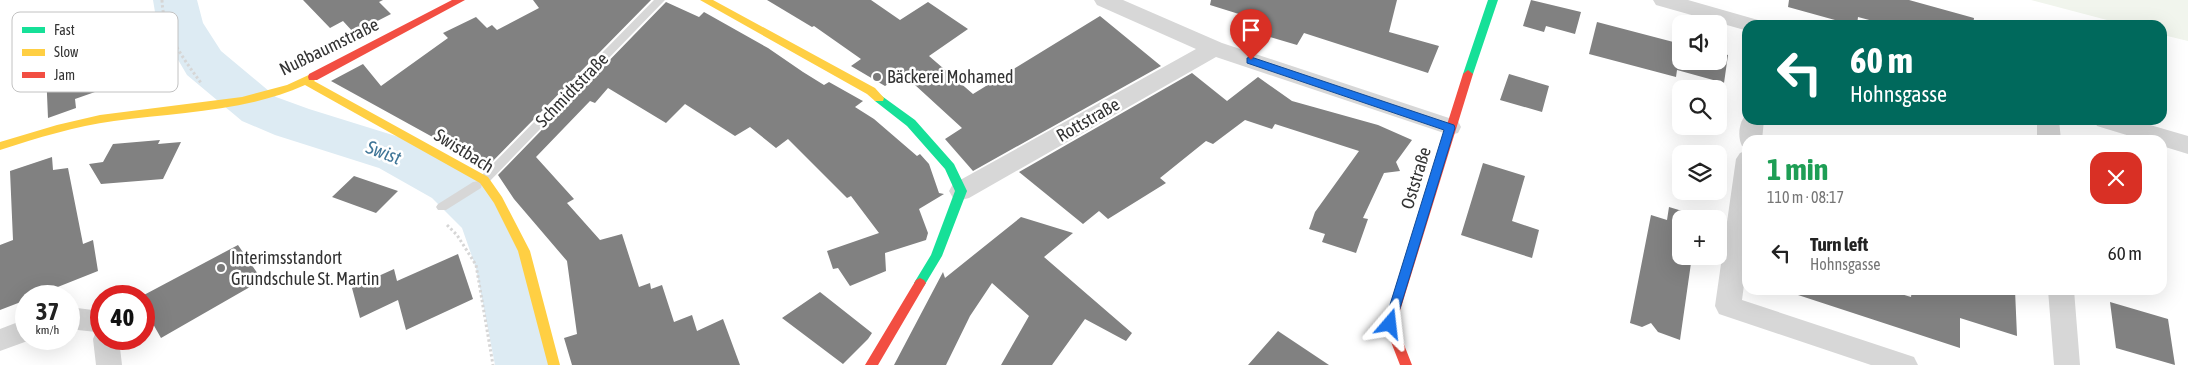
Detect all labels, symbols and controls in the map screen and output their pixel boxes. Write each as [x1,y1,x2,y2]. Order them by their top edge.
pin [1230,9,1272,60]
legend [12,12,178,92]
street label: Nußbaumstraße [276,13,382,80]
map controls [1672,15,1727,265]
button: sound [1672,15,1727,70]
icon: arrive [1237,16,1265,44]
text: Fast [54,22,75,38]
icon: left [1767,40,1832,105]
text: 60 m [1850,40,1913,80]
text: Slow [54,44,79,60]
street label: Schmidtstraße [531,48,612,131]
place label: Bäckerei Mohamed [887,66,1014,87]
text: Jam [54,67,75,83]
marker: Bäckerei Mohamed [871,71,883,83]
button: search [1672,80,1727,135]
text: Hohnsgasse [1850,81,1947,107]
street label: Rottstraße [1052,93,1123,146]
street label: Swistbach [431,124,498,177]
water label: Swist [362,135,405,169]
street label: Oststraße [1396,144,1435,211]
button: layers [1672,145,1727,200]
text: 1 min [1767,152,1828,186]
button: close [2090,152,2142,204]
text: 110 m · 08:17 [1767,188,1844,206]
button: + [1672,210,1727,265]
text: Turn left [1810,233,1868,255]
icon: left [1767,239,1795,267]
text: 60 m [2108,242,2142,264]
place label: Interimsstandort Grundschule St. Martin [231,247,380,289]
text: Hohnsgasse [1810,255,1881,273]
marker: Interimsstandort Grundschule St. Martin [215,262,227,274]
speed limit sign: 40 [90,285,155,350]
text: 37 [36,297,59,325]
position arrow [1363,297,1415,349]
text: km/h [36,323,59,337]

